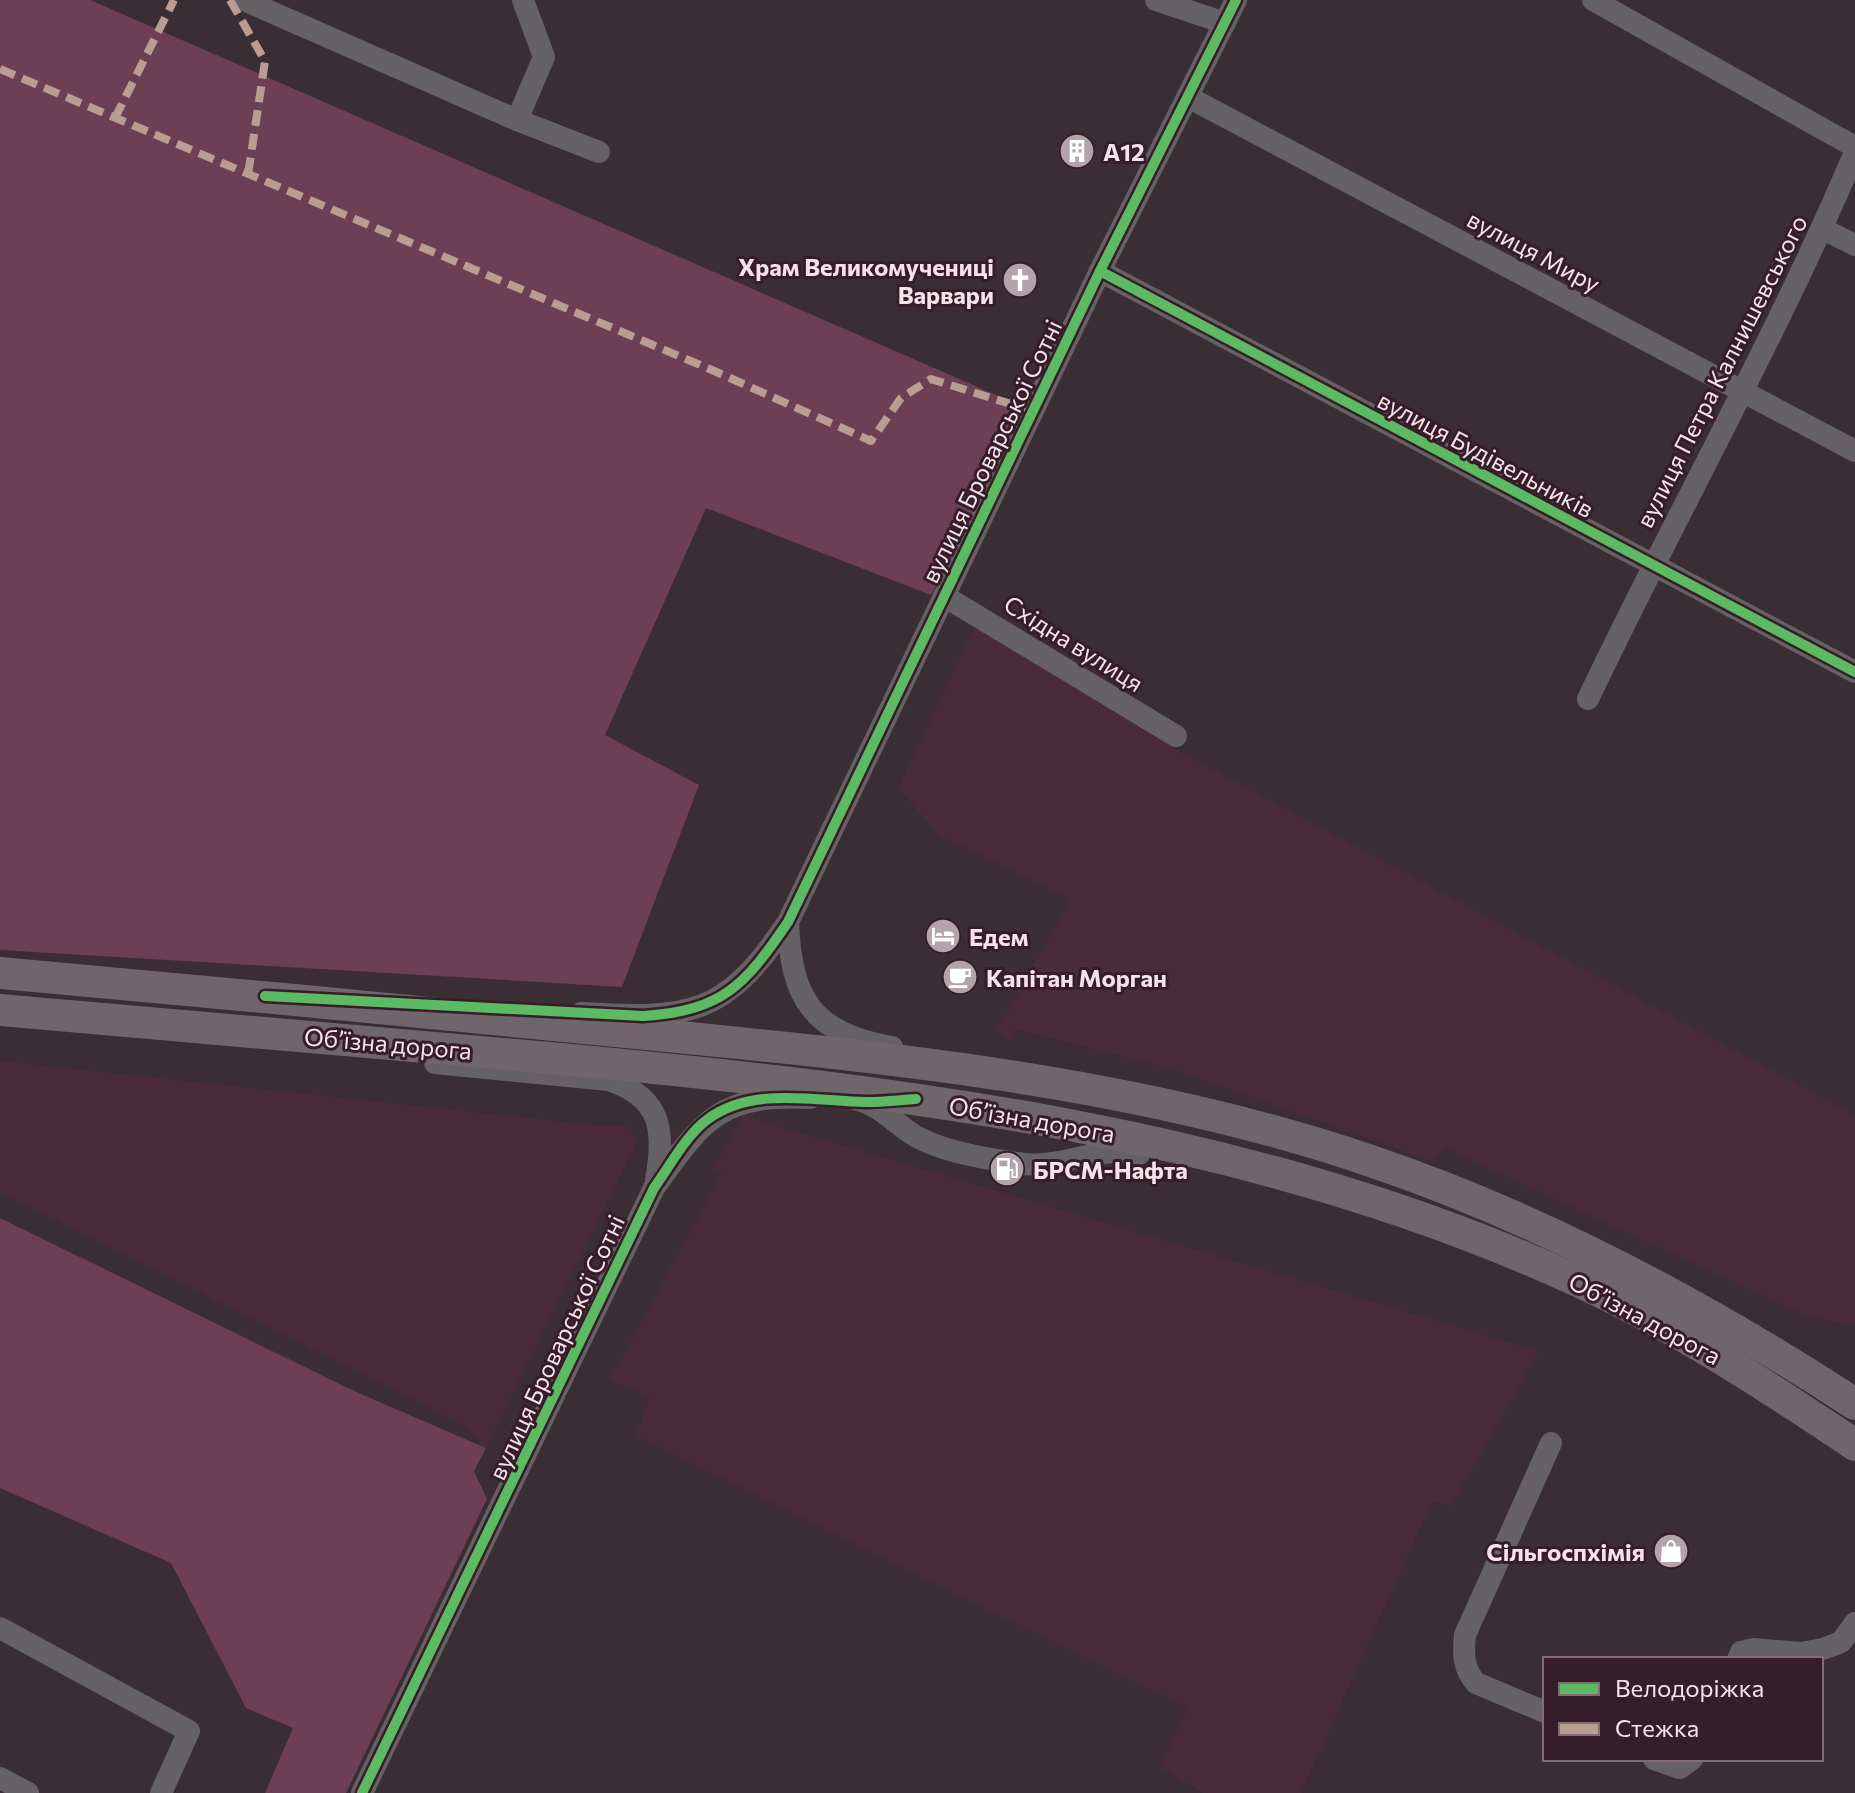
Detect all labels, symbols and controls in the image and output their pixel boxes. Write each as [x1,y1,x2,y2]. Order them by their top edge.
building icon: А12 [1058,132,1096,170]
place label: А12 [1103,137,1145,166]
street label: вулиця Миру [1463,204,1605,298]
street label: вулиця Петра Калнишевського [1629,210,1813,532]
place label: Храм Великомучениці Варвари [738,252,994,309]
church icon: Храм Великомучениці Варвари [1001,261,1039,299]
street label: вулиця Броварської Сотні [915,315,1067,587]
street label: вулиця Будівельників [1373,385,1599,523]
street label: Східна вулиця [999,589,1149,697]
hotel icon: Едем [924,917,962,955]
place label: Едем [969,922,1029,951]
cafe icon: Капітан Морган [941,958,979,996]
place label: Капітан Морган [986,963,1167,992]
street label: Обʼїзна дорога [303,1021,473,1065]
street label: Обʼїзна дорога [947,1090,1117,1148]
fuel station icon: БРСМ-Нафта [988,1150,1026,1188]
place label: БРСМ-Нафта [1033,1155,1188,1184]
street label: вулиця Броварської Сотні [482,1210,630,1484]
street label: Обʼїзна дорога [1564,1266,1726,1370]
shop icon: Сільгоспхімія [1652,1532,1690,1570]
place label: Сільгоспхімія [1486,1537,1645,1566]
legend [1543,1657,1823,1761]
text: Велодоріжка [1615,1673,1764,1702]
text: Стежка [1615,1713,1699,1742]

